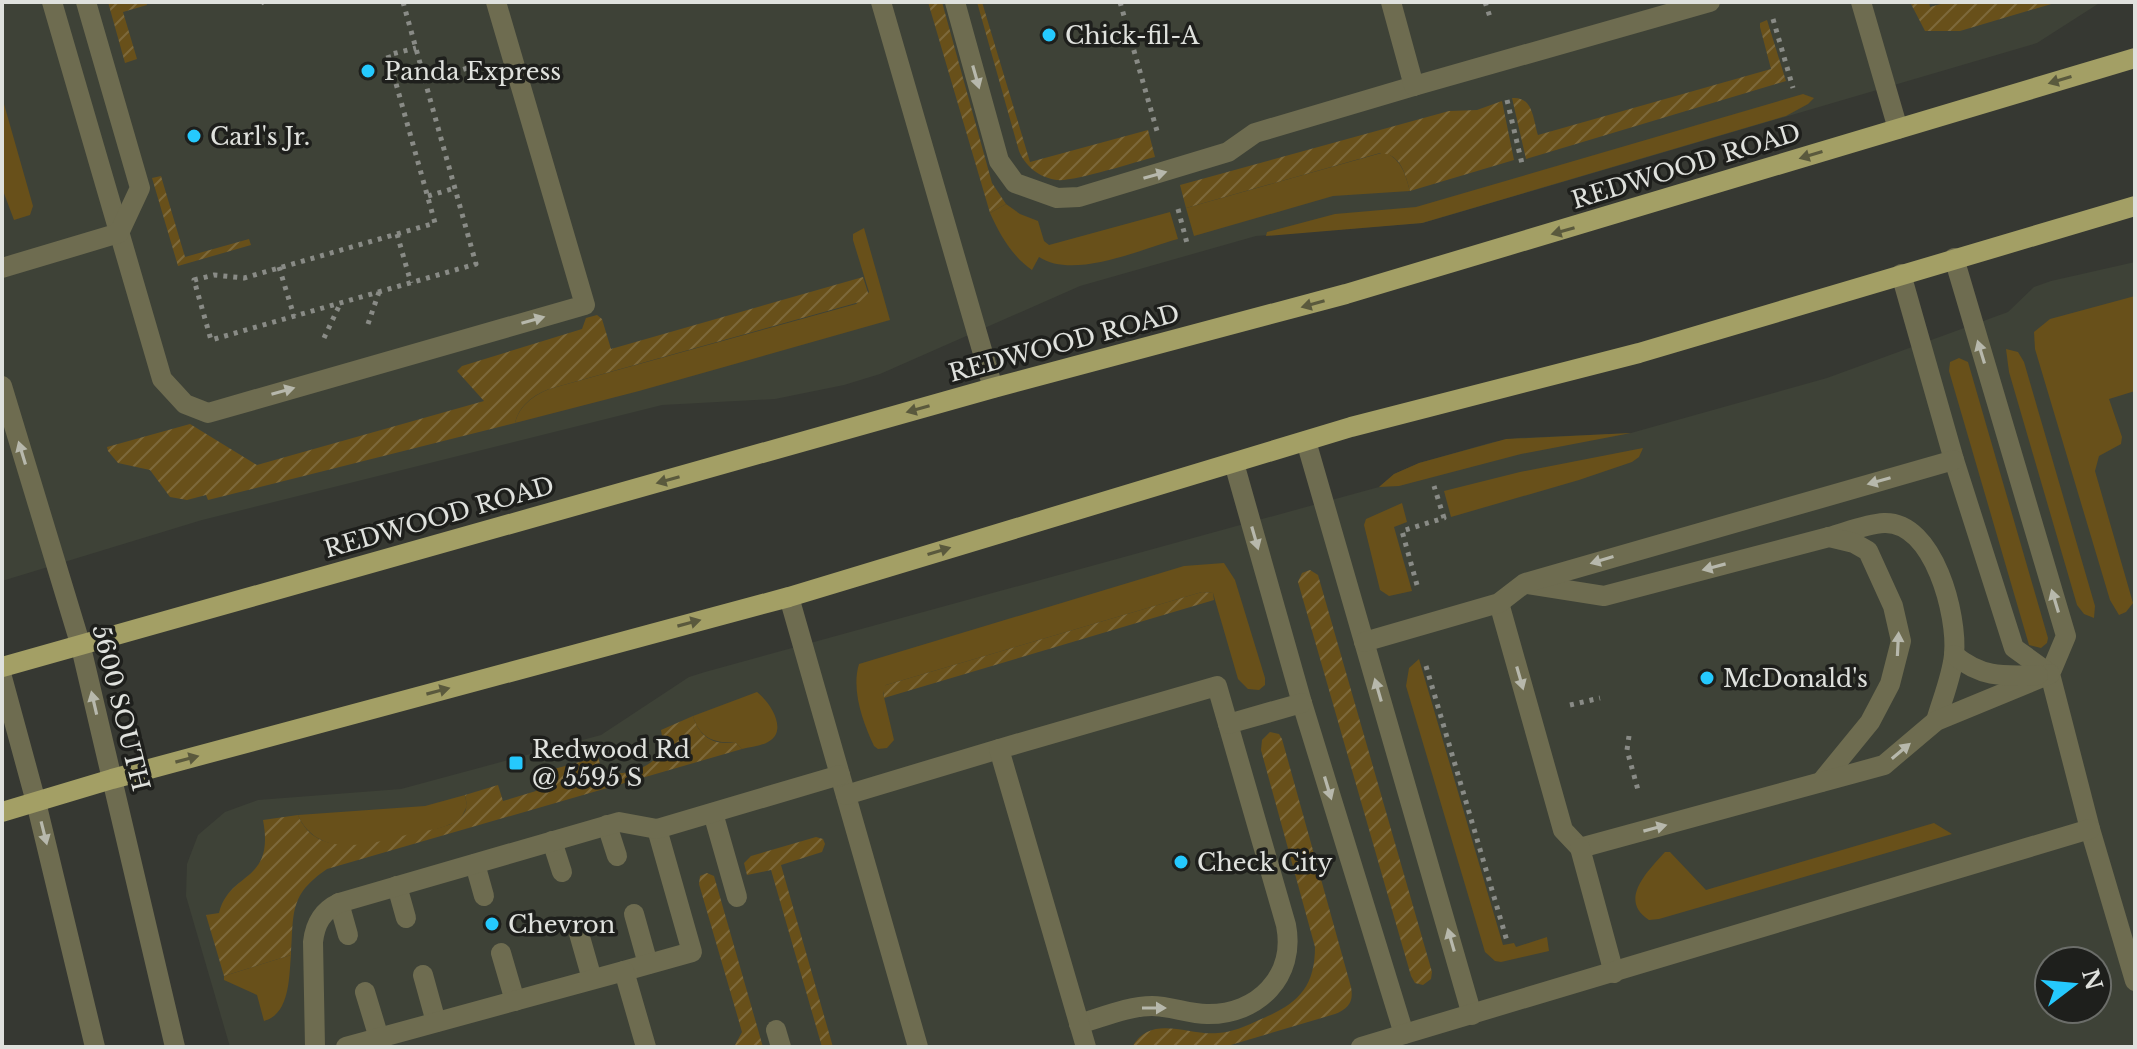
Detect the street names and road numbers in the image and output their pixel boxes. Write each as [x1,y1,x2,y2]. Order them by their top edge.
street label: REDWOOD ROAD [1568,117,1804,215]
street label: REDWOOD ROAD [945,298,1183,388]
street label: REDWOOD ROAD [321,470,557,564]
street label: 5600 SOUTH [86,622,156,794]

